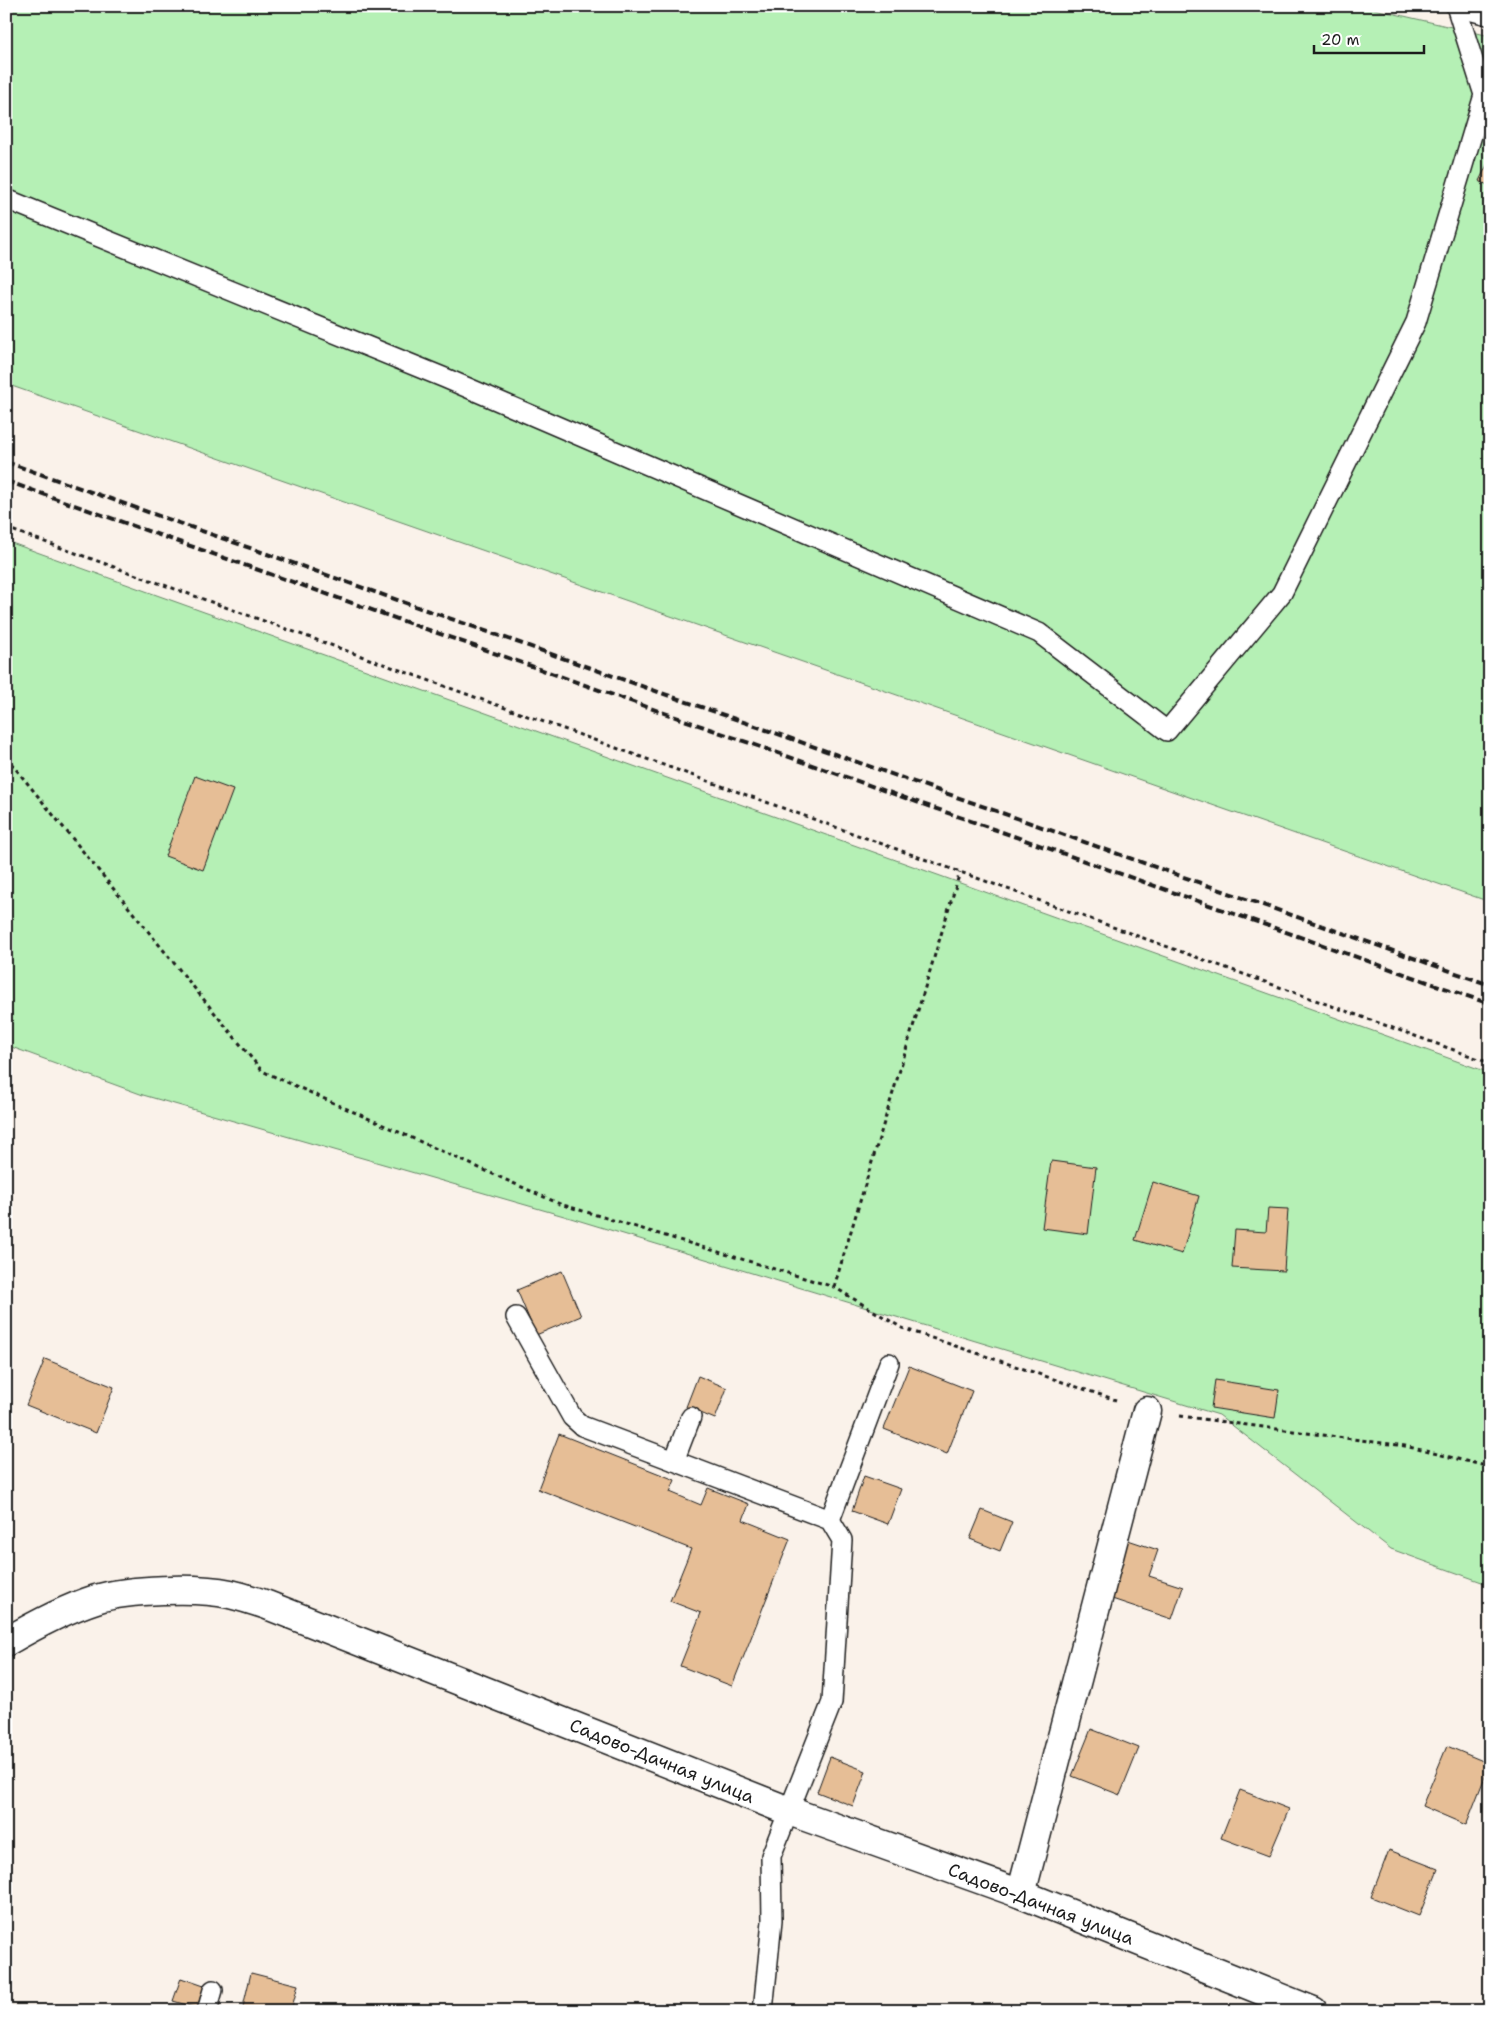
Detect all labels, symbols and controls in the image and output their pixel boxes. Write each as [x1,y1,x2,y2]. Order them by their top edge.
scale bar [1314,22,1424,54]
text: 20 m [1321,30,1360,50]
street label: Садово-Дачная улица [566,1713,758,1809]
street label: Садово-Дачная улица [945,1857,1137,1951]

